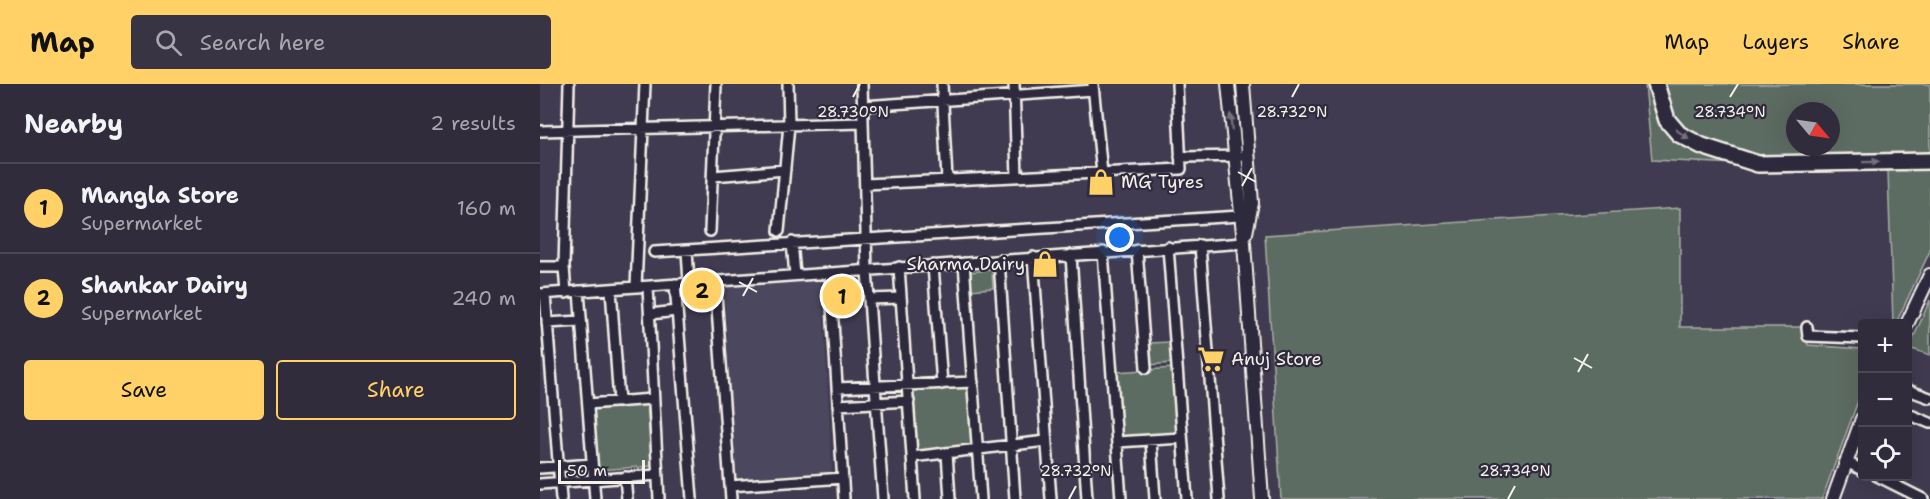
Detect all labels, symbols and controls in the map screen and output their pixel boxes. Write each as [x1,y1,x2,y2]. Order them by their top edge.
search box [131,15,551,69]
text: Map [30,23,95,61]
icon: search [152,26,185,59]
text: Search here [200,28,325,57]
text: Map [1664,28,1709,56]
text: Layers [1742,28,1809,56]
text: Share [1842,28,1900,56]
text: 28.730°N [817,102,889,122]
text: 28.732°N [1256,102,1328,122]
text: 28.734°N [1694,102,1766,122]
north arrow [1786,102,1840,156]
text: Nearby [24,106,123,141]
text: 2 results [430,110,516,136]
one-way arrow [1227,113,1236,132]
one-way arrow [1674,128,1690,140]
one-way arrow [1861,157,1880,166]
shop icon: MG Tyres [1086,167,1116,197]
place label: MG Tyres [1121,170,1204,194]
text: Mangla Store [81,181,239,210]
text: 1 [39,195,48,221]
text: 160 m [457,195,516,221]
text: Supermarket [81,210,203,236]
your location [1105,223,1134,252]
shop icon: Sharma Dairy [1030,249,1060,279]
place label: Sharma Dairy [907,252,1025,276]
pin: 2 [682,268,722,312]
text: Shankar Dairy [81,271,248,300]
pin: 1 [822,274,862,318]
text: 2 [37,285,51,311]
text: 240 m [451,285,516,311]
text: Supermarket [81,300,203,326]
map controls [1858,319,1912,481]
button: + [1858,319,1912,373]
supermarket icon: Anuj Store [1196,344,1226,374]
place label: Anuj Store [1231,347,1322,371]
button: Save [24,360,264,420]
button: Share [276,360,516,420]
button: − [1858,373,1912,427]
button: locate [1858,427,1912,481]
scale bar [558,457,645,484]
text: 50 m [567,460,607,481]
text: 28.732°N [1040,461,1112,481]
text: 28.734°N [1479,461,1551,481]

